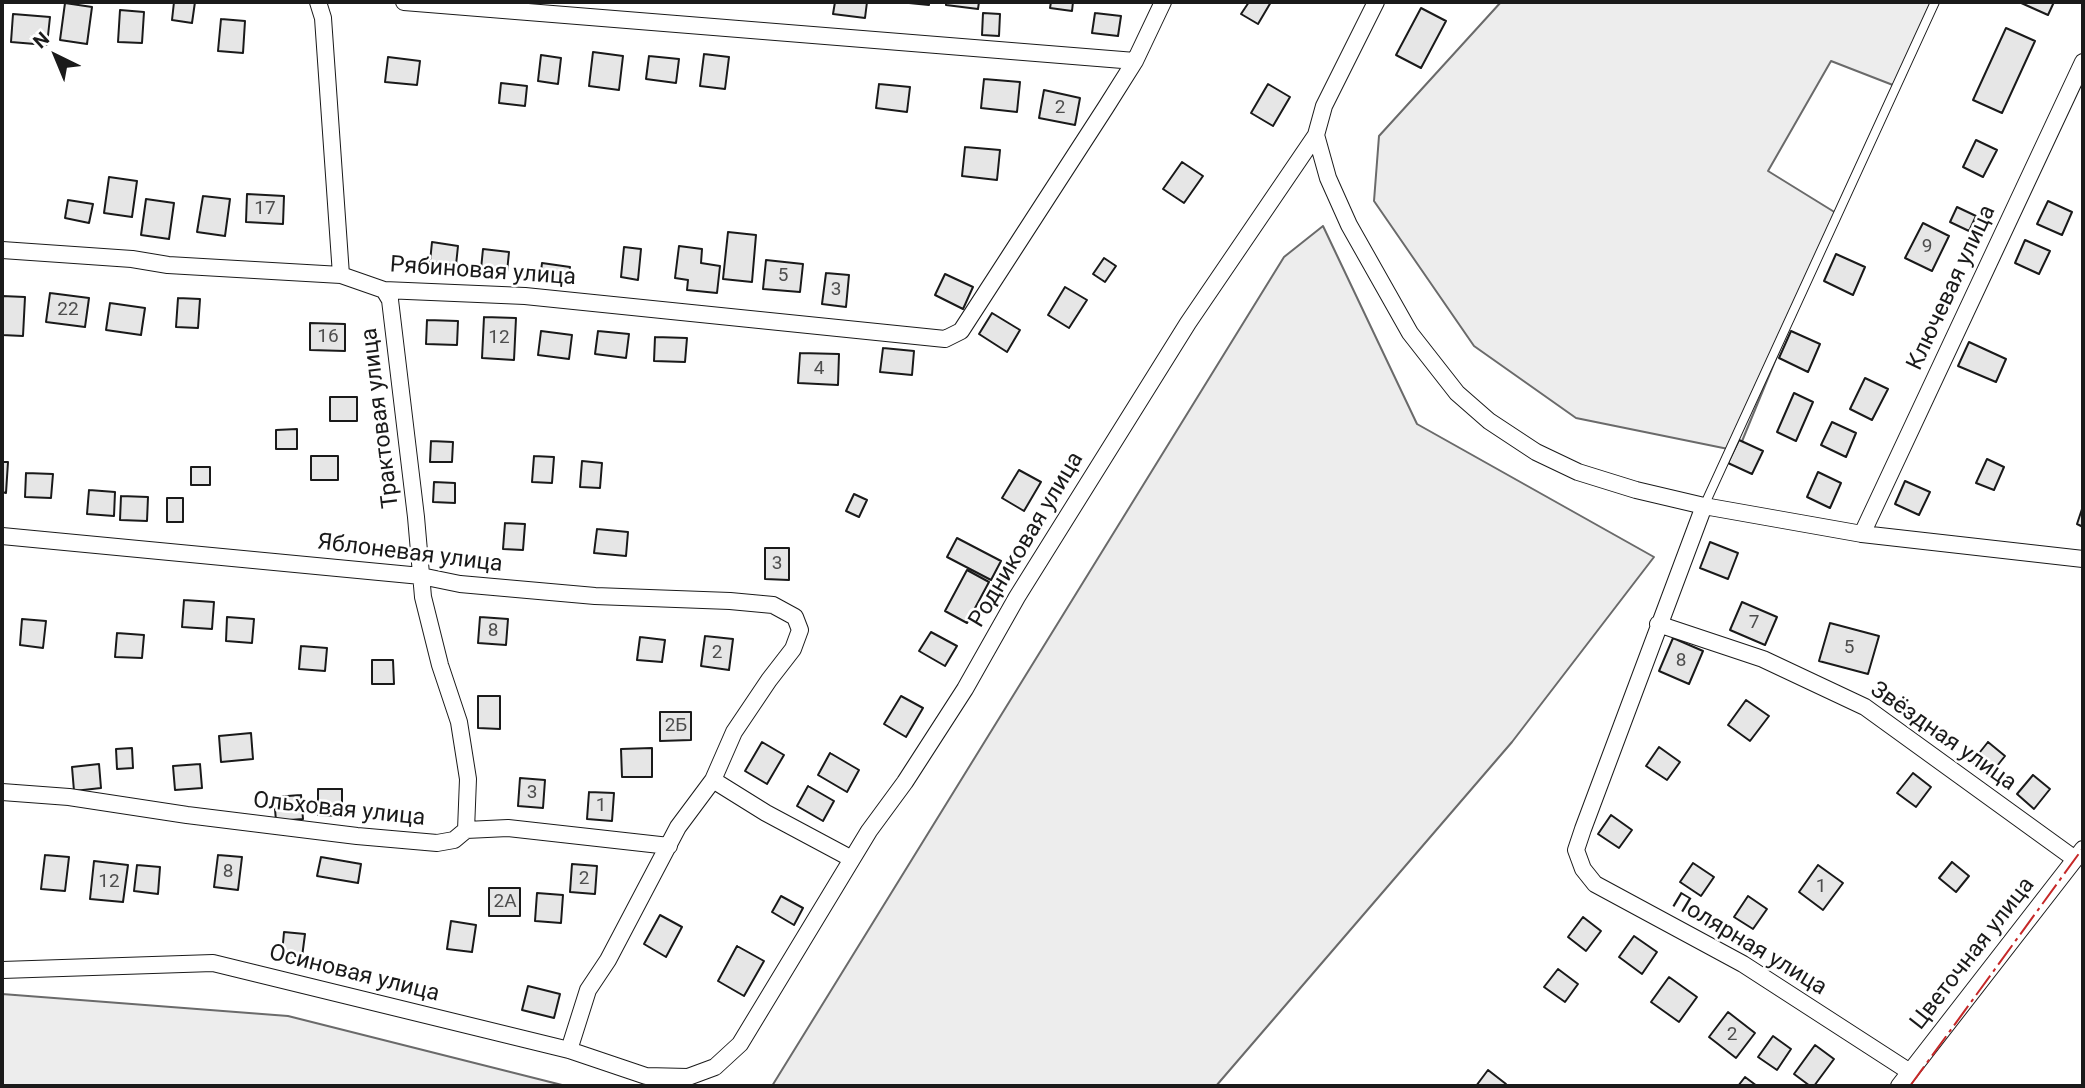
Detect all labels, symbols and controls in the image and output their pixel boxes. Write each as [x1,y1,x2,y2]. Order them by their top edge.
north arrow [21,21,91,91]
text: N [29,27,54,53]
house number: 2 [1055,97,1065,119]
house number: 17 [254,198,276,220]
street label: Ключевая улица [1902,201,2002,375]
house number: 9 [1922,236,1932,258]
street label: Рябиновая улица [389,252,577,292]
house number: 5 [778,265,788,287]
house number: 3 [831,279,841,301]
house number: 22 [57,299,79,321]
house number: 16 [317,326,339,348]
street label: Трактовая улица [356,326,406,510]
house number: 12 [488,327,510,349]
house number: 4 [814,358,824,380]
street label: Родниковая улица [964,447,1090,633]
street label: Яблоневая улица [316,529,504,579]
house number: 3 [772,553,782,575]
house number: 7 [1749,612,1759,634]
house number: 8 [488,620,498,642]
house number: 5 [1844,637,1854,659]
house number: 2 [712,642,722,664]
house number: 8 [1676,650,1686,672]
street label: Звёздная улица [1865,676,2021,798]
house number: 2Б [665,715,687,737]
house number: 3 [527,782,537,804]
street label: Ольховая улица [252,787,426,833]
house number: 1 [596,795,606,817]
house number: 8 [223,861,233,883]
house number: 2 [579,868,589,890]
house number: 12 [98,871,120,893]
street label: Цветочная улица [1905,872,2041,1036]
house number: 1 [1816,876,1826,898]
street label: Полярная улица [1667,888,1831,1002]
house number: 2А [493,891,517,913]
street label: Осиновая улица [266,939,442,1009]
house number: 2 [1727,1024,1737,1046]

